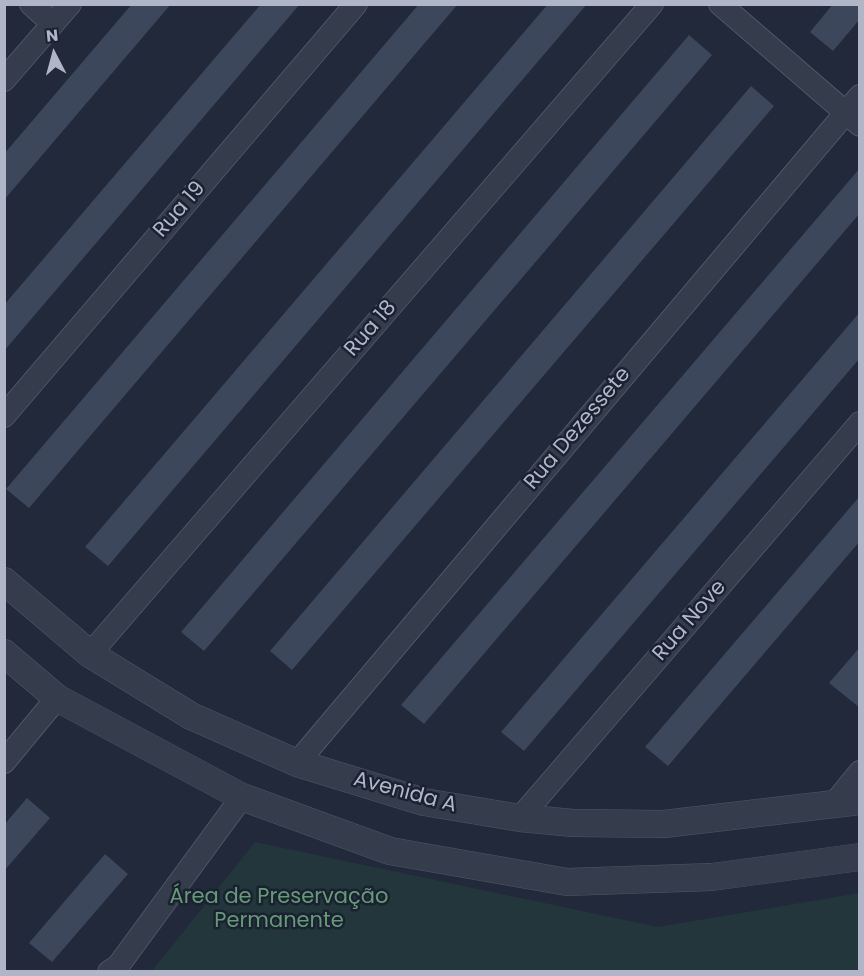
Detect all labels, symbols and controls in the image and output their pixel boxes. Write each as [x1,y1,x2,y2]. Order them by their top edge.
north arrow [24,24,84,84]
text: N [45,24,59,48]
street label: Rua 19 [149,177,211,243]
street label: Rua 18 [340,296,402,362]
street label: Rua Dezessete [519,363,637,495]
street label: Rua Nove [648,575,732,667]
street label: Avenida A [351,767,459,819]
park label: Área de Preservação Permanente [170,885,388,935]

